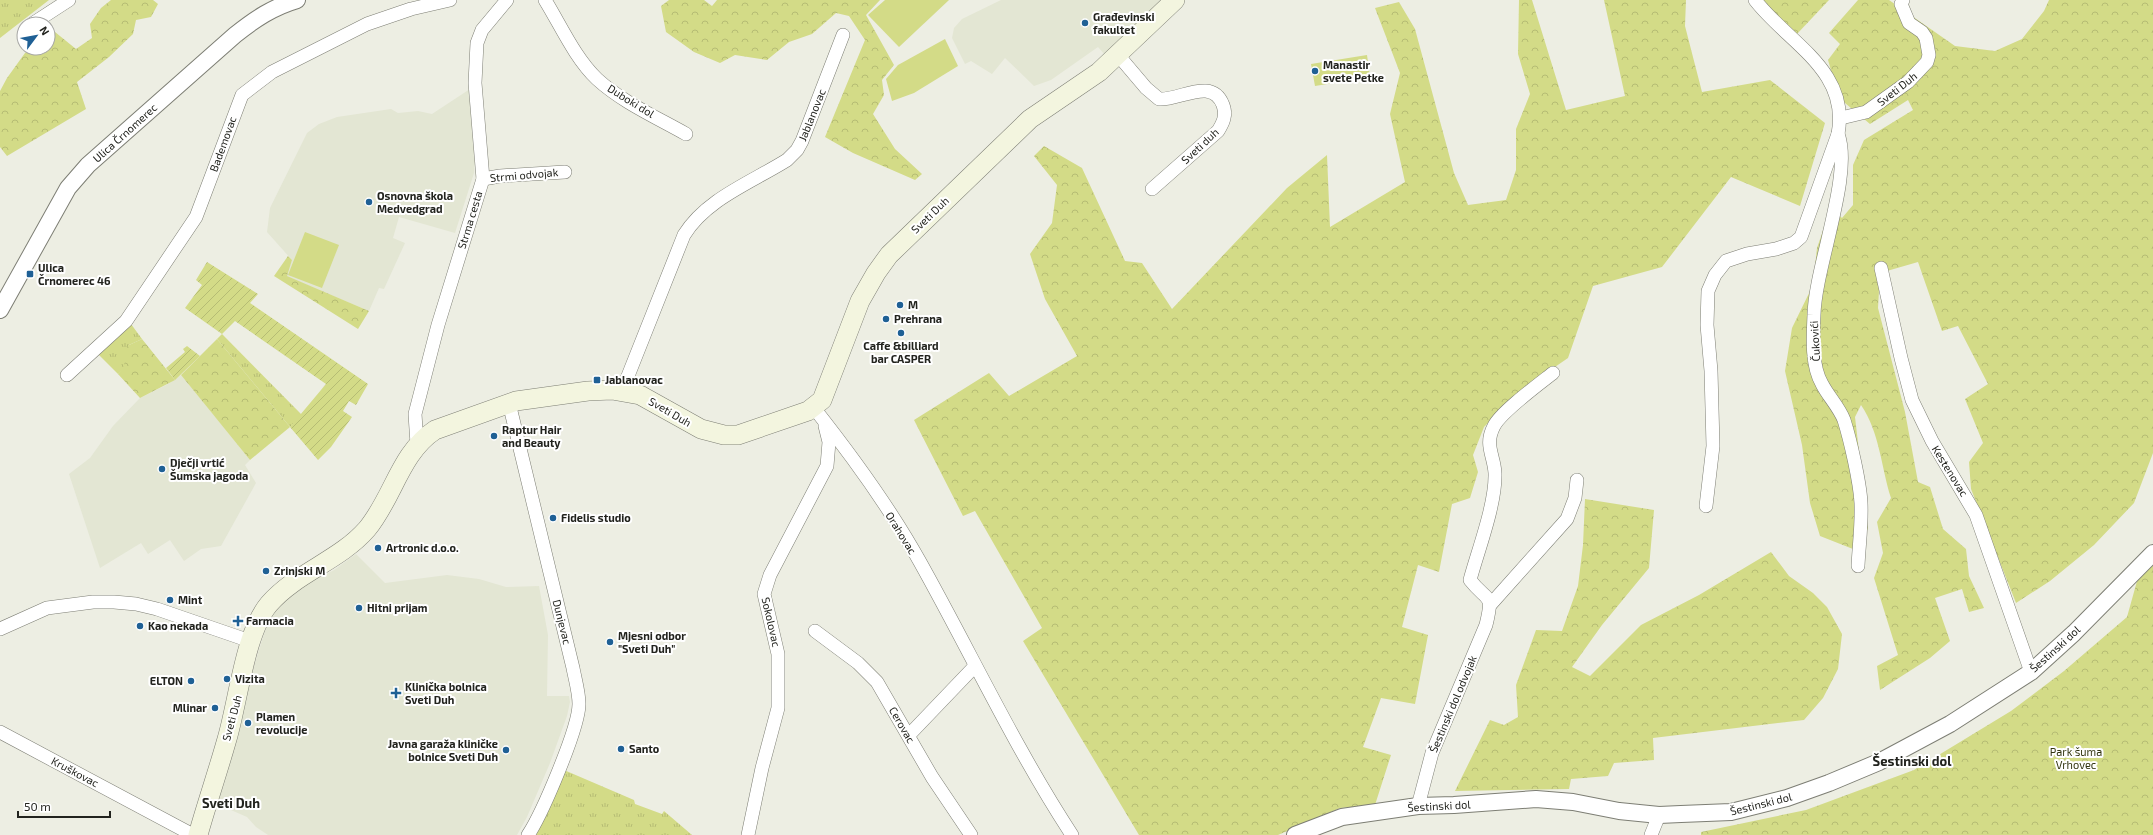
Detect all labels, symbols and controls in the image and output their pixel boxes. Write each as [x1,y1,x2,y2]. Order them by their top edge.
place label: Građevinski fakultet [1093,10,1155,36]
north arrow [16,16,56,56]
marker: Građevinski fakultet [1080,18,1090,28]
text: N [37,24,53,37]
place label: Manastir svete Petke [1323,58,1384,84]
marker: Manastir svete Petke [1310,66,1320,76]
street label: Sveti Duh [1874,69,1919,108]
street label: Duboki dol [605,81,658,120]
street label: Jablanovac [795,87,828,143]
street label: Ulica Črnomerec [90,100,159,165]
street label: Bademovac [206,114,239,173]
street label: Sveti duh [1178,125,1221,166]
street label: Strmi odvojak [489,165,559,185]
place label: Osnovna škola Medvedgrad [377,189,453,215]
street label: Strma cesta [455,189,484,250]
street label: Sveti Duh [908,194,951,236]
marker: Osnovna škola Medvedgrad [364,197,374,207]
place label: Ulica Črnomerec 46 [38,261,111,287]
marker: Ulica Črnomerec 46 [25,269,35,279]
place label: M [908,298,918,311]
marker: M [895,300,905,310]
place label: Prehrana [894,312,942,325]
marker: Prehrana [881,314,891,324]
street label: Čukovići [1807,320,1822,362]
marker: Caffe &billiard bar CASPER [896,328,906,338]
place label: Caffe &billiard bar CASPER [863,339,939,365]
place label: Jablanovac [605,373,663,386]
marker: Jablanovac [592,375,602,385]
street label: Sveti Duh [647,394,694,429]
place label: Raptur Hair and Beauty [502,423,562,450]
marker: Raptur Hair and Beauty [489,431,499,441]
street label: Kestenovac [1930,443,1971,499]
place label: Dječji vrtić Šumska jagoda [170,456,248,483]
marker: Dječji vrtić Šumska jagoda [157,464,167,474]
street label: Orahovac [883,509,920,556]
place label: Fidelis studio [561,511,631,524]
marker: Fidelis studio [548,513,558,523]
place label: Artronic d.o.o. [386,541,459,554]
marker: Artronic d.o.o. [373,543,383,553]
place label: Zrinjski M [274,564,325,578]
marker: Zrinjski M [261,566,271,576]
place label: Mint [178,593,203,606]
marker: Mint [165,595,175,605]
street label: Sokolovac [759,596,784,648]
street label: Dunjevac [550,598,574,646]
place label: Hitni prijam [367,601,428,615]
marker: Hitni prijam [354,603,364,613]
place label: Farmacia [246,614,294,627]
marker: Farmacia [233,616,243,626]
place label: Kao nekada [148,619,208,632]
marker: Kao nekada [135,621,145,631]
street label: Šestinski dol [2027,622,2083,675]
place label: Mjesni odbor "Sveti Duh" [618,629,686,655]
marker: Mjesni odbor "Sveti Duh" [605,637,615,647]
street label: Šestinski dol odvojak [1426,653,1480,755]
place label: Vizita [235,672,265,685]
place label: ELTON [150,674,183,687]
marker: Vizita [222,674,232,684]
marker: ELTON [186,676,196,686]
place label: Klinička bolnica Sveti Duh [405,680,487,706]
marker: Klinička bolnica Sveti Duh [390,687,402,699]
street label: Sveti Duh [219,693,244,742]
place label: Mlinar [173,701,207,714]
marker: Mlinar [210,703,220,713]
street label: Cerovac [887,704,918,745]
place label: Plamen revolucije [256,710,307,737]
marker: Plamen revolucije [243,718,253,728]
place label: Javna garaža kliničke bolnice Sveti Duh [388,737,498,763]
place label: Santo [629,742,660,755]
marker: Santo [616,744,626,754]
marker: Javna garaža kliničke bolnice Sveti Duh [501,745,511,755]
park label: Park šuma Vrhovec [2050,745,2102,771]
district label: Šestinski dol [1873,752,1952,769]
street label: Kruškovac [49,754,101,789]
street label: Šestinski dol [1729,789,1794,817]
scale bar [18,793,110,819]
district label: Sveti Duh [202,795,260,811]
street label: Šestinski dol [1407,797,1472,814]
text: 50 m [24,799,51,813]

